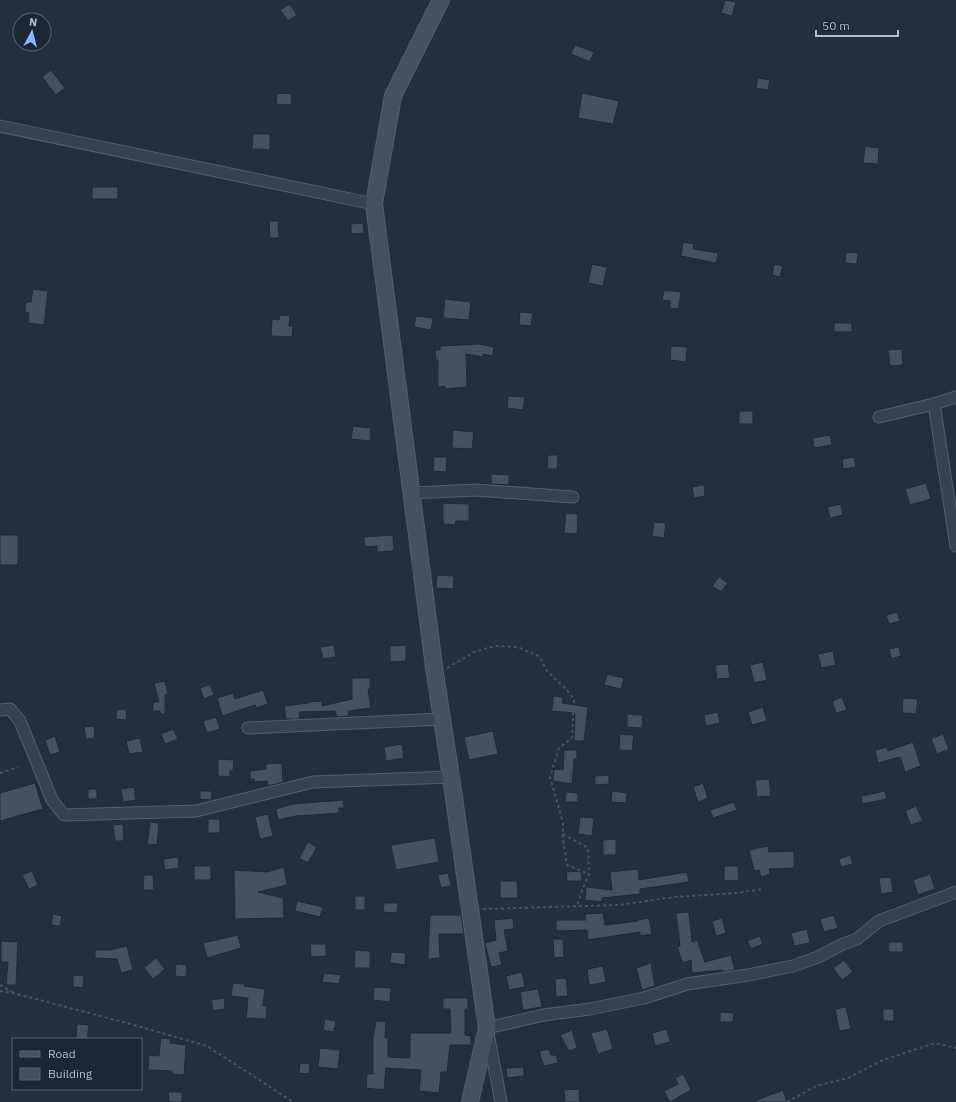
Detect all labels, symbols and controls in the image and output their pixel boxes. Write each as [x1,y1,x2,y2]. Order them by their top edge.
north arrow [12,12,52,52]
scale bar [816,12,898,38]
text: N [28,15,38,30]
text: 50 m [822,18,850,33]
legend [12,1038,142,1090]
text: Road [48,1046,76,1061]
text: Building [48,1066,93,1081]

